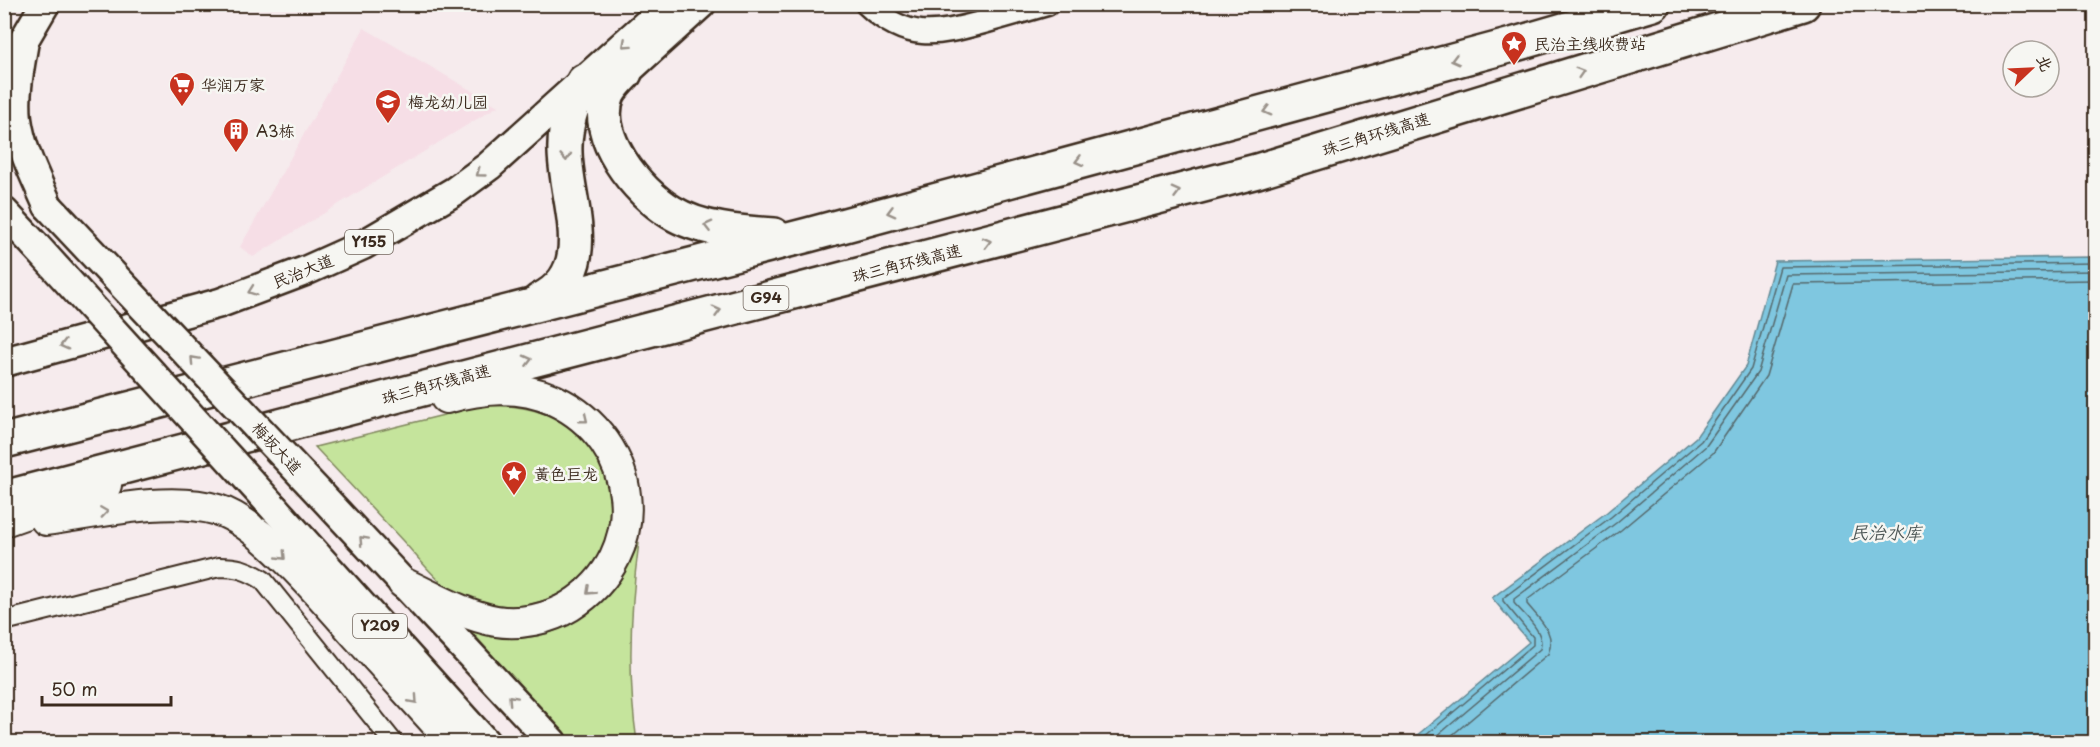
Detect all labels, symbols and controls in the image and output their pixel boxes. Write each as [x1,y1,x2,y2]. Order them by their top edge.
place icon: 民治主线收费站 [1499,29,1529,67]
place label: 民治主线收费站 [1534,31,1646,55]
one-way arrow [622,37,633,48]
north arrow [2001,39,2061,99]
text: 北 [2032,51,2060,75]
one-way arrow [1450,52,1460,65]
one-way arrow [1574,67,1585,79]
supermarket icon: 华润万家 [167,70,197,108]
place label: 华润万家 [201,72,265,96]
school or university icon: 梅龙幼儿园 [373,87,403,125]
place label: 梅龙幼儿园 [408,89,488,113]
one-way arrow [1262,103,1272,116]
street label: 珠三角环线高速 [1319,105,1433,161]
building icon: A3栋 [221,116,251,154]
place label: A3栋 [256,118,295,142]
one-way arrow [559,152,572,162]
one-way arrow [1074,154,1084,167]
one-way arrow [475,166,486,177]
one-way arrow [1170,187,1180,199]
one-way arrow [886,205,896,217]
one-way arrow [703,220,713,233]
road number: Y155 [345,230,393,254]
street label: 珠三角环线高速 [850,237,964,287]
one-way arrow [981,237,992,249]
street label: 民治大道 [268,247,337,293]
one-way arrow [247,284,258,296]
road number: G94 [744,286,789,310]
one-way arrow [712,306,722,319]
one-way arrow [60,338,70,350]
one-way arrow [523,355,533,368]
one-way arrow [190,357,201,367]
street label: 珠三角环线高速 [379,357,493,409]
one-way arrow [577,412,588,423]
street label: 梅坂大道 [247,416,308,479]
place icon: 黄色巨龙 [499,459,529,497]
place label: 黄色巨龙 [534,461,598,485]
one-way arrow [99,506,109,518]
water label: 民治水库 [1850,518,1924,545]
one-way arrow [359,536,370,547]
one-way arrow [275,549,286,560]
one-way arrow [586,583,597,594]
road number: Y209 [353,614,407,638]
scale bar [42,669,171,707]
text: 50 m [51,675,98,702]
one-way arrow [407,693,418,703]
one-way arrow [509,696,520,707]

